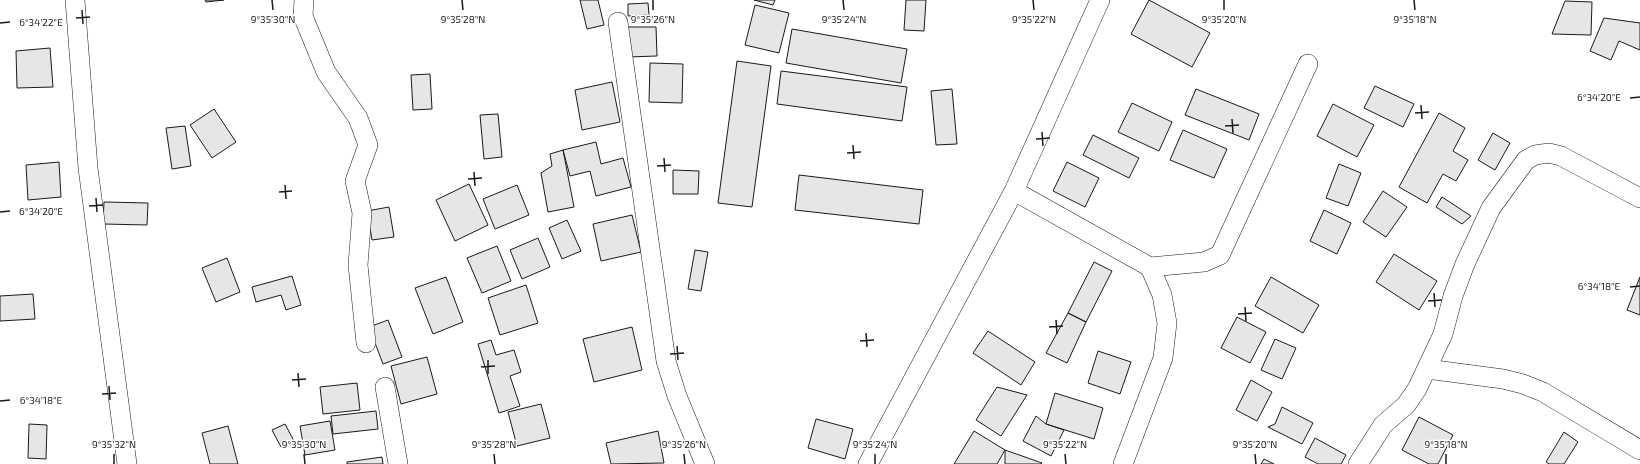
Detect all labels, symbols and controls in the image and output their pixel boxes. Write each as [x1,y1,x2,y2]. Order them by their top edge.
text: 9°35'30"N [251,13,295,25]
text: 9°35'28"N [441,13,485,25]
text: 9°35'26"N [631,13,675,25]
text: 9°35'24"N [822,13,866,25]
text: 9°35'22"N [1012,13,1056,25]
text: 9°35'20"N [1202,13,1246,25]
text: 9°35'18"N [1394,13,1437,25]
text: 6°34'22"E [19,16,63,28]
text: 6°34'20"E [1577,91,1621,103]
text: 6°34'20"E [19,205,63,217]
text: 6°34'18"E [1578,280,1621,292]
text: 6°34'18"E [20,394,63,406]
text: 9°35'32"N [92,438,136,450]
text: 9°35'30"N [282,438,326,450]
text: 9°35'28"N [472,438,516,450]
text: 9°35'26"N [662,438,706,450]
text: 9°35'24"N [853,438,897,450]
text: 9°35'22"N [1043,438,1087,450]
text: 9°35'20"N [1233,438,1277,450]
text: 9°35'18"N [1425,438,1468,450]

